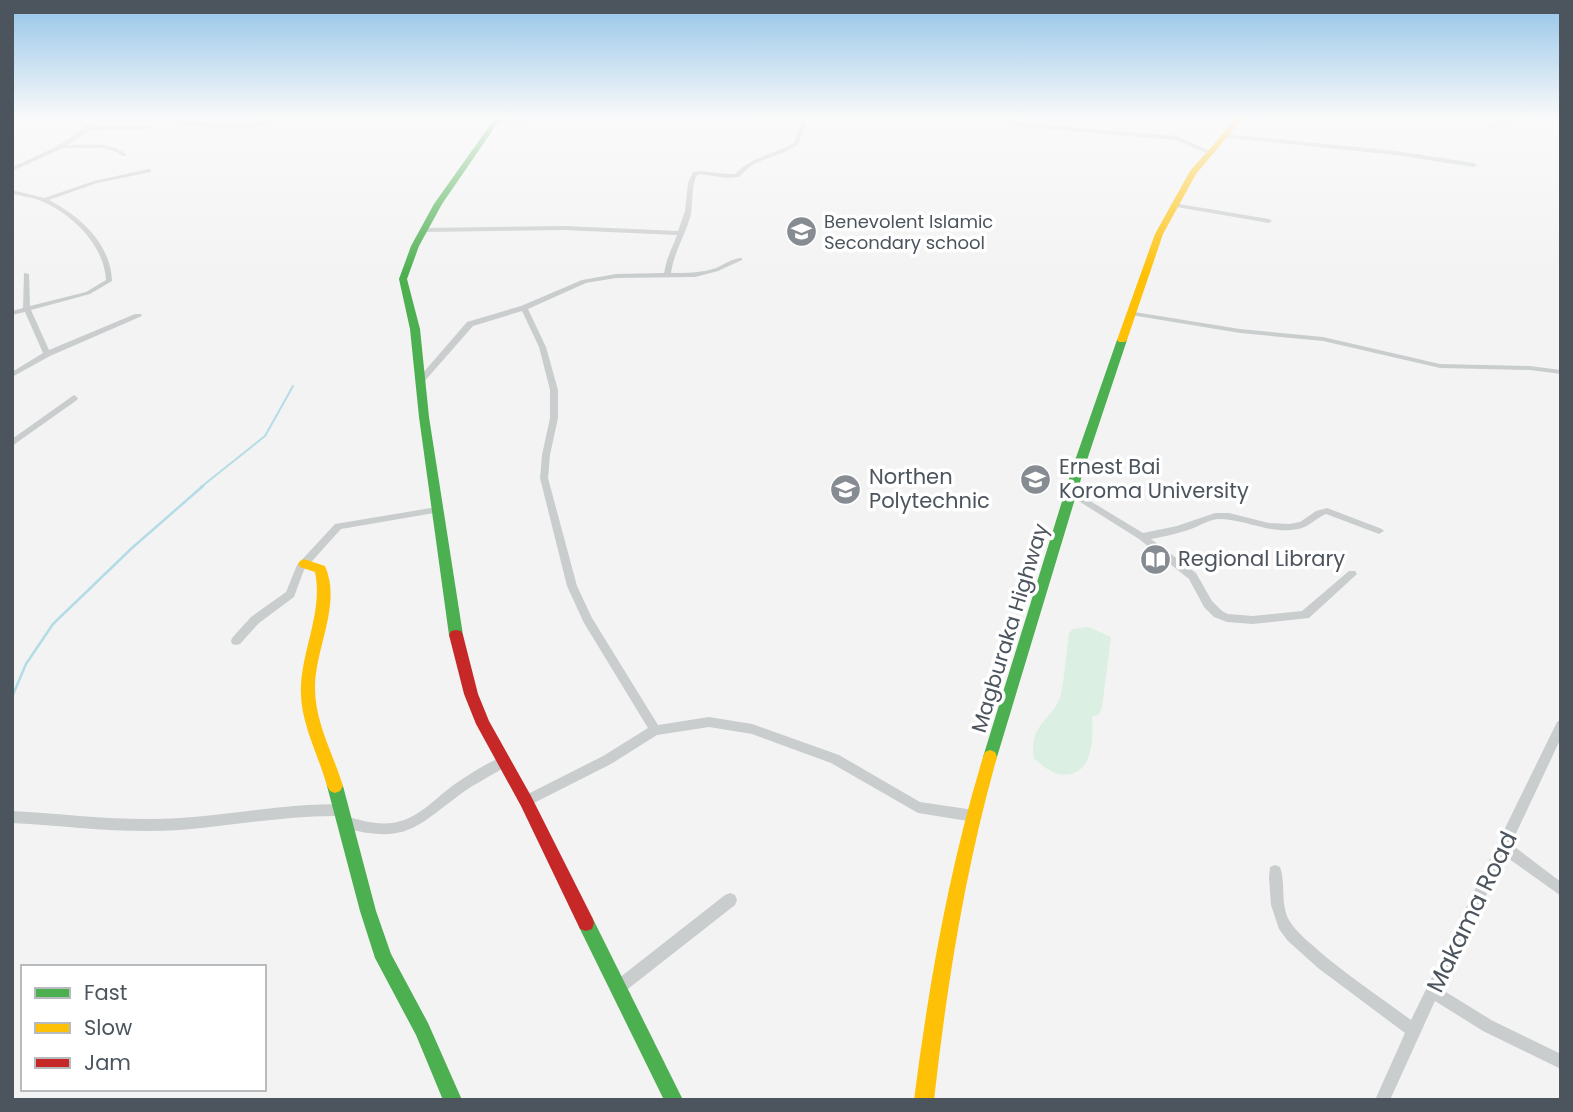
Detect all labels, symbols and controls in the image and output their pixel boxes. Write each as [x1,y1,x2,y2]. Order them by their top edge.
place label: Benevolent Islamic Secondary school [824,209,993,255]
school or university icon: Benevolent Islamic Secondary school [784,215,818,249]
place label: Ernest Bai Koroma University [1059,452,1249,505]
place label: Northen Polytechnic [869,462,990,515]
school or university icon: Ernest Bai Koroma University [1019,462,1053,496]
school or university icon: Northen Polytechnic [829,472,863,506]
street label: Magburaka Highway [964,520,1055,736]
library icon: Regional Library [1138,542,1172,576]
place label: Regional Library [1178,544,1345,573]
street label: Makama Road [1418,826,1525,998]
legend [21,965,266,1091]
text: Fast [84,978,127,1007]
text: Slow [84,1013,132,1042]
text: Jam [84,1048,131,1077]

